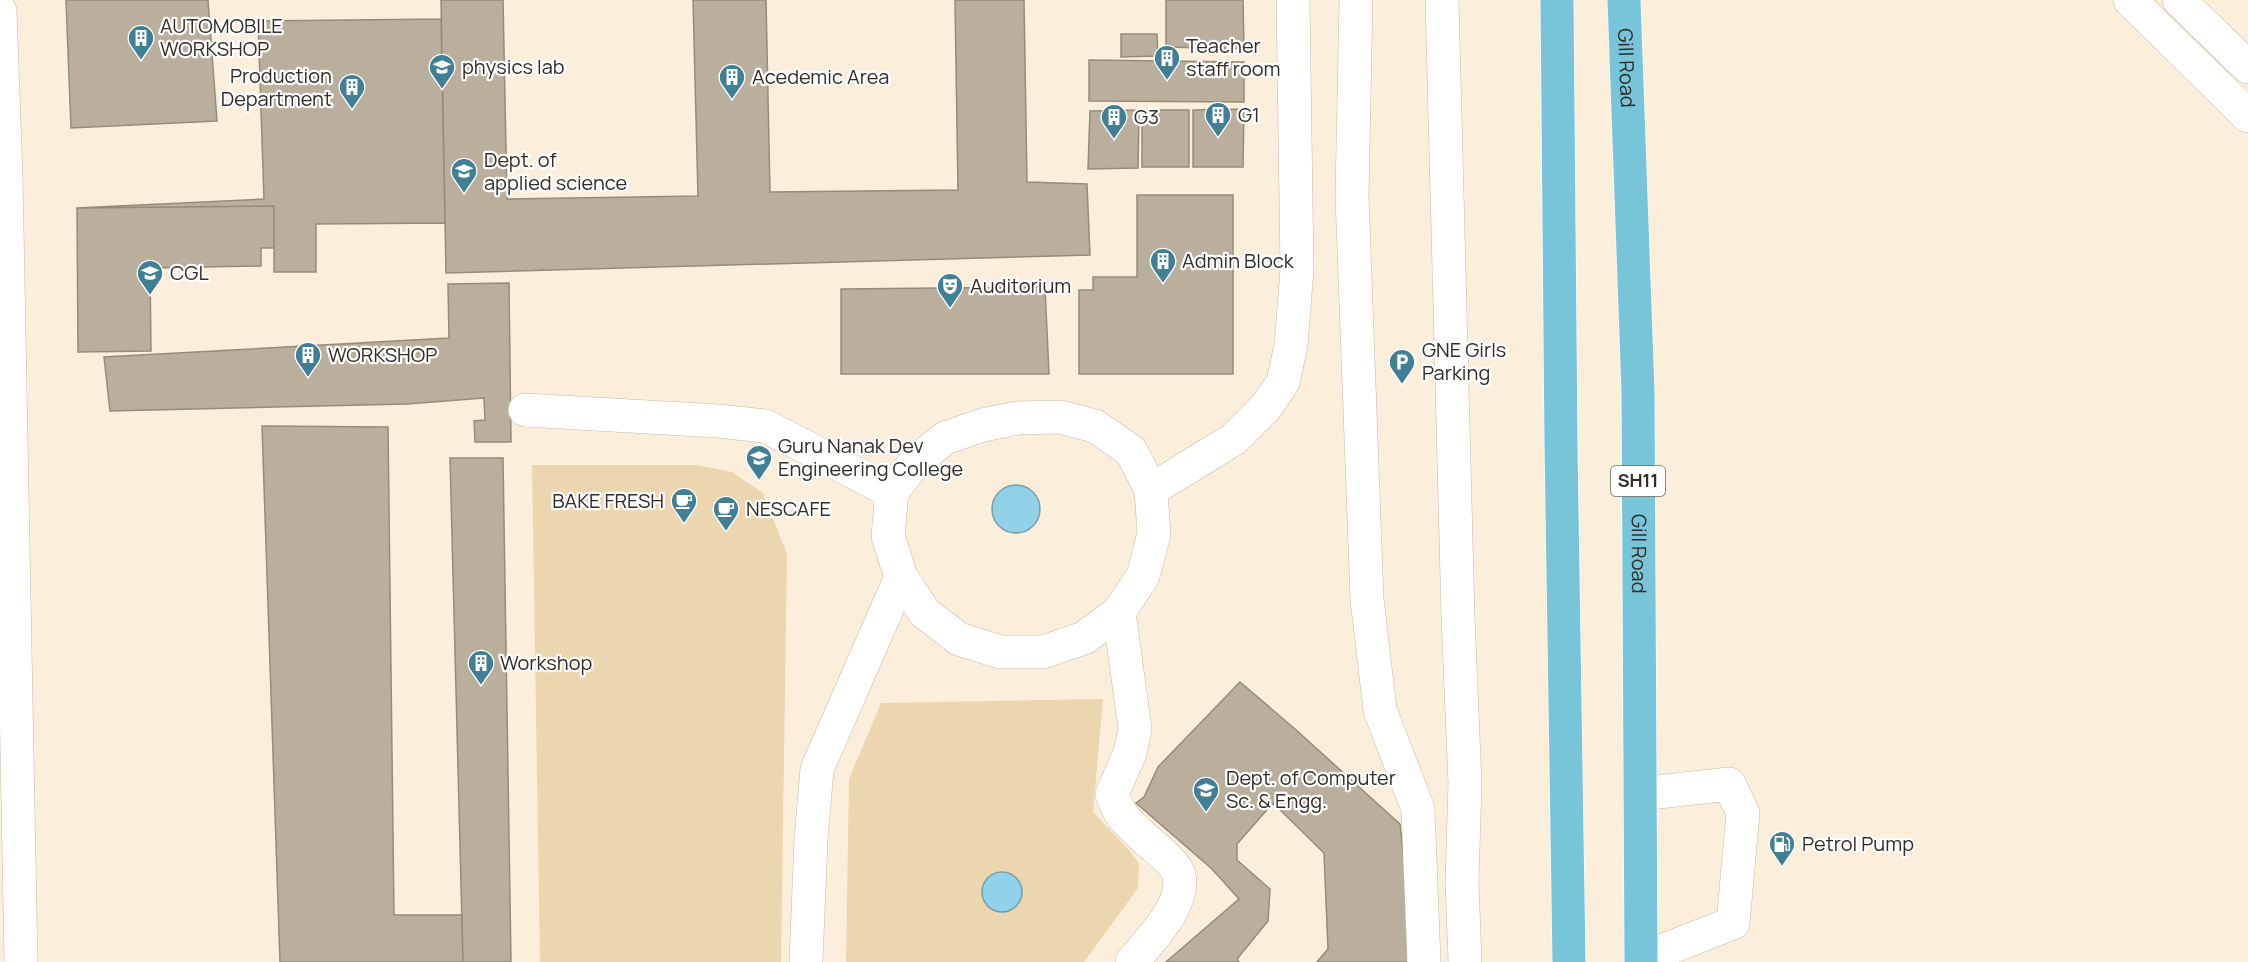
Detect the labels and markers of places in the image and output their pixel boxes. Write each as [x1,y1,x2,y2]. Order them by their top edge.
place label: AUTOMOBILE WORKSHOP [160,12,283,62]
building icon: AUTOMOBILE WORKSHOP [126,23,156,61]
place label: Teacher staff room [1186,32,1281,82]
building icon: Teacher staff room [1152,43,1182,81]
school or university icon: physics lab [427,52,457,90]
place label: physics lab [462,53,565,80]
place label: Production Department [221,62,332,112]
building icon: Acedemic Area [717,62,747,100]
place label: Acedemic Area [752,63,889,90]
building icon: Production Department [337,72,367,110]
building icon: G1 [1203,100,1233,138]
place label: G1 [1238,101,1260,128]
building icon: G3 [1099,102,1129,140]
place label: G3 [1134,103,1159,130]
place label: Dept. of applied science [484,146,627,196]
school or university icon: Dept. of applied science [449,156,479,194]
building icon: Admin Block [1148,246,1178,284]
place label: Admin Block [1182,247,1295,274]
school or university icon: CGL [135,258,165,296]
place label: CGL [170,259,209,286]
theatre icon: Auditorium [935,271,965,309]
place label: Auditorium [970,272,1071,299]
place label: GNE Girls Parking [1422,336,1506,386]
building icon: WORKSHOP [293,340,323,378]
place label: WORKSHOP [328,341,437,368]
parking icon: GNE Girls Parking [1387,347,1417,385]
place label: Guru Nanak Dev Engineering College [778,432,963,482]
school or university icon: Guru Nanak Dev Engineering College [744,443,774,481]
cafe icon: BAKE FRESH [669,486,699,524]
place label: BAKE FRESH [552,487,664,514]
cafe icon: NESCAFE [711,494,741,532]
place label: NESCAFE [746,495,831,522]
building icon: Workshop [466,648,496,686]
place label: Workshop [500,649,592,676]
place label: Dept. of Computer Sc. & Engg. [1226,764,1396,814]
school or university icon: Dept. of Computer Sc. & Engg. [1191,775,1221,813]
fuel station icon: Petrol Pump [1767,829,1797,867]
place label: Petrol Pump [1802,830,1914,857]

